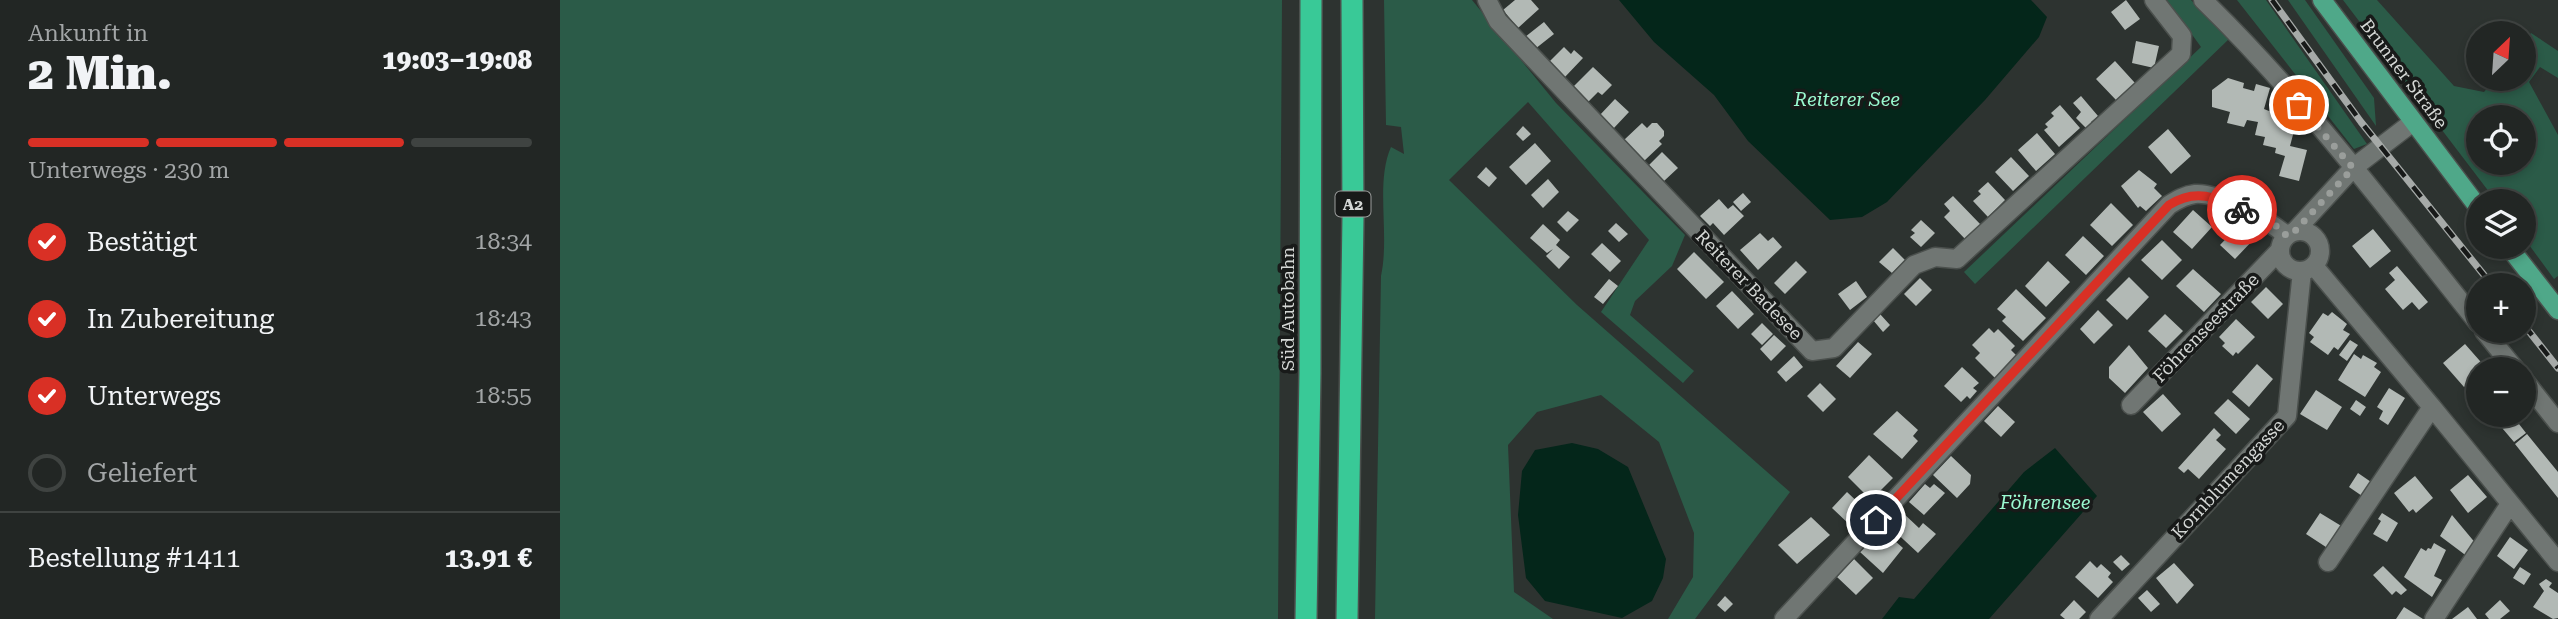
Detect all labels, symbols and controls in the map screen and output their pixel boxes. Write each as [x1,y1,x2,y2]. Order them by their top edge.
street label: Brunner Straße [2356,15,2452,133]
text: Ankunft in [28,20,148,47]
north arrow [2466,21,2536,91]
map controls [2466,21,2536,427]
text: 19:03–19:08 [382,45,532,75]
text: 2 Min. [28,46,172,100]
pin [2269,75,2329,135]
icon: bag [2280,86,2318,124]
water label: Reiterer See [1793,88,1900,111]
button: locate [2466,105,2536,175]
text: Unterwegs · 230 m [28,157,230,184]
courier [2207,175,2277,245]
button: layers [2466,189,2536,259]
icon: bike [2223,191,2261,229]
road number: A2 [1336,192,1370,216]
icon: check [28,223,66,261]
street label: Reiterer Badesee [1692,225,1807,344]
text: Bestätigt [87,227,197,257]
text: 18:34 [475,228,532,255]
street label: Süd Autobahn [1277,247,1298,371]
street label: Föhrenseestraße [2148,269,2263,386]
button: + [2466,273,2536,343]
icon: check [28,300,66,338]
text: In Zubereitung [87,304,274,334]
text: 18:43 [475,305,532,332]
button: − [2466,357,2536,427]
icon: check [28,377,66,415]
text: Unterwegs [87,381,221,411]
text: 18:55 [475,382,532,409]
street label: Kornblumengasse [2167,415,2288,543]
text: Geliefert [87,458,197,488]
pin [1846,490,1906,550]
water label: Föhrensee [1999,491,2091,514]
icon: home [1857,501,1895,539]
text: Bestellung #1411 [28,543,241,573]
text: 13.91 € [444,543,532,573]

